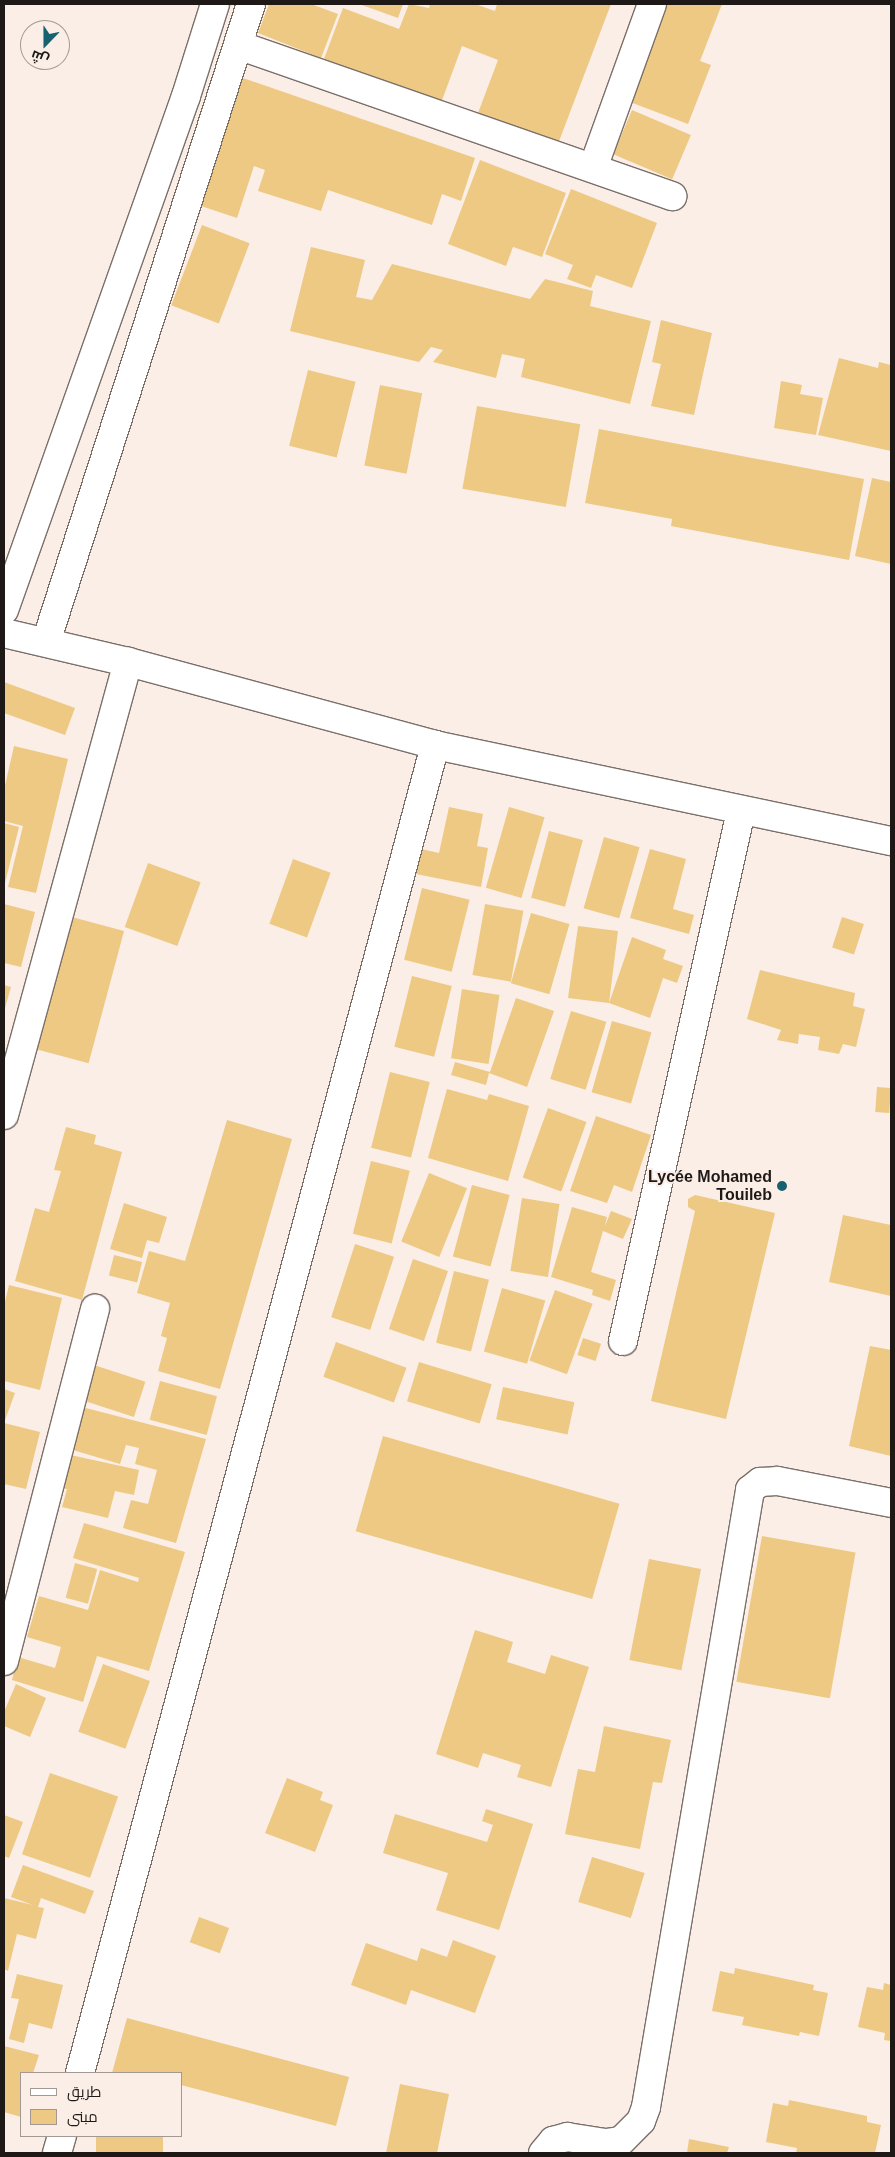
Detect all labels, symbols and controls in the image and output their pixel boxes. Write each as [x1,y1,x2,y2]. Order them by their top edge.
north arrow [20,20,70,70]
text: ش [28,47,51,69]
place label: Lycée Mohamed Touileb [648,1167,772,1205]
marker: Lycée Mohamed Touileb [776,1180,788,1192]
legend [20,2072,182,2137]
text: طريق [67,2083,101,2100]
text: مبنى [67,2108,98,2125]

